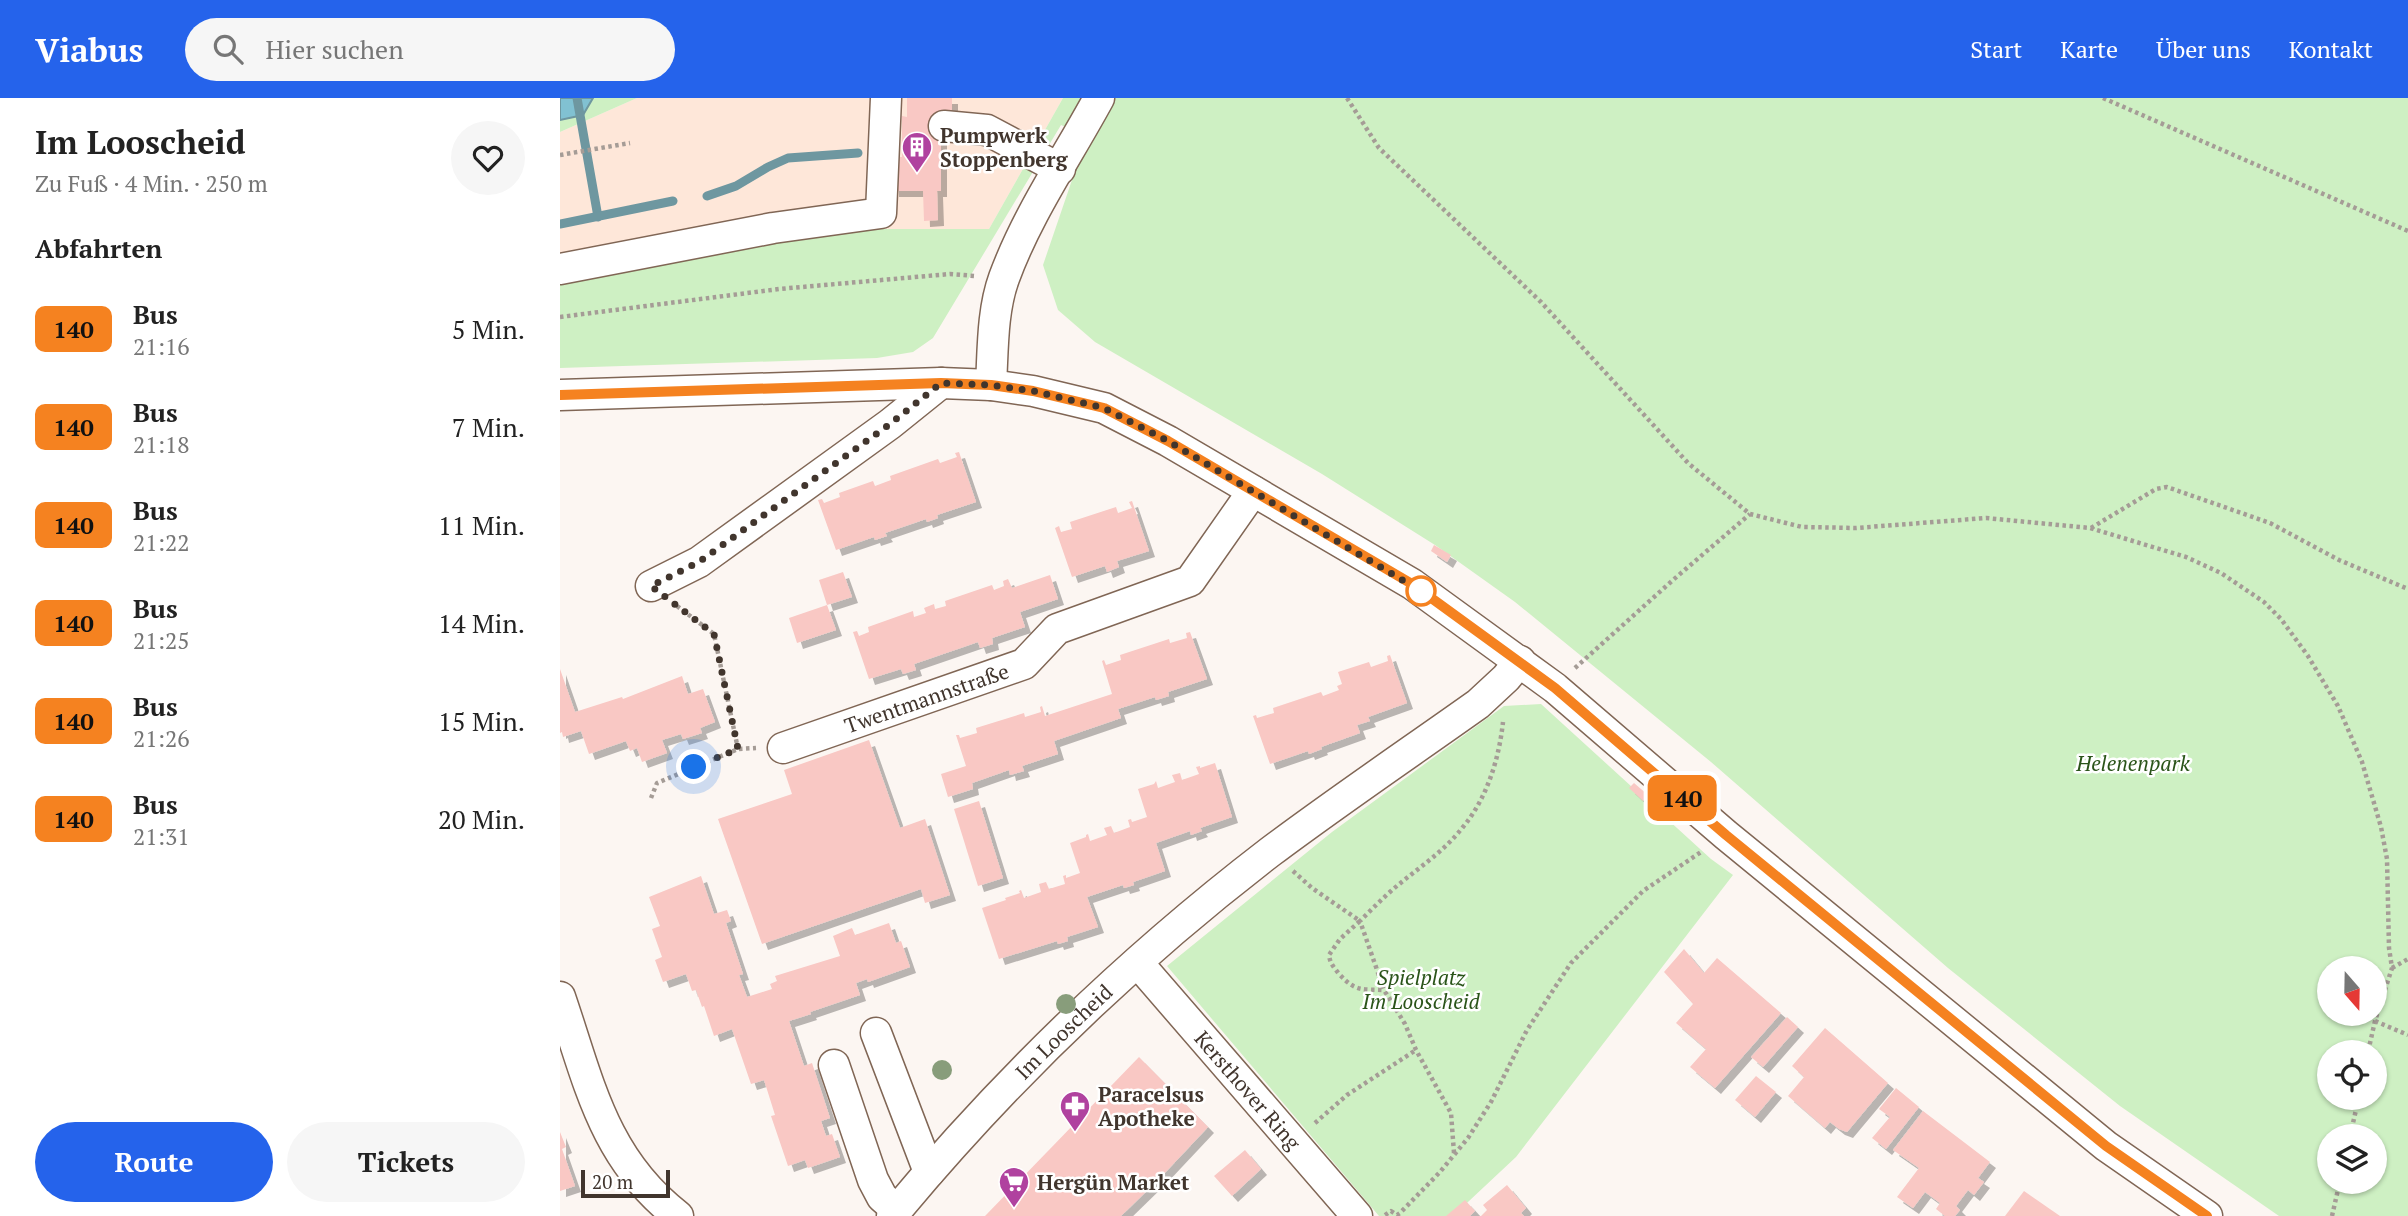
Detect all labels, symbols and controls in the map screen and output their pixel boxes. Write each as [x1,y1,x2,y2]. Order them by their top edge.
search box [185,18,675,81]
text: Viabus [35,28,143,71]
icon: search [209,30,247,68]
text: Hier suchen [265,32,404,66]
text: Start [1970,33,2022,65]
text: Karte [2060,33,2118,65]
text: Über uns [2156,33,2251,65]
text: Kontakt [2289,33,2373,65]
text: Im Looscheid [35,120,246,163]
button: heart [451,121,525,195]
place label: Pumpwerk Stoppenberg [940,121,1069,173]
building icon: Pumpwerk Stoppenberg [900,130,934,174]
text: Zu Fuß · 4 Min. · 250 m [35,168,268,199]
text: Abfahrten [35,231,162,265]
text: Bus [133,297,178,331]
text: 5 Min. [452,312,525,346]
text: 140 [53,313,94,345]
text: 21:16 [133,331,190,362]
text: Bus [133,395,178,429]
text: 7 Min. [452,410,525,444]
text: 140 [53,411,94,443]
text: 21:18 [133,429,190,460]
text: Bus [133,493,178,527]
text: 11 Min. [438,508,525,542]
text: 140 [53,509,94,541]
text: 21:22 [133,527,190,558]
unlabelled marker [1406,576,1436,606]
text: Bus [133,591,178,625]
text: 14 Min. [438,606,525,640]
text: 140 [53,607,94,639]
text: 21:25 [133,625,190,656]
street label: Twentmannstraße [841,656,1012,740]
text: Bus [133,689,178,723]
text: 15 Min. [438,704,525,738]
text: 140 [53,705,94,737]
text: 21:26 [133,723,190,754]
your location [676,749,711,784]
park label: Helenenpark [2075,749,2191,777]
line badge: 140 [1642,775,1722,821]
text: 140 [1662,782,1702,814]
text: Bus [133,787,178,821]
text: 20 Min. [438,802,525,836]
text: 140 [53,803,94,835]
text: 21:31 [133,821,190,852]
north arrow [2317,956,2387,1026]
map controls [2317,956,2387,1194]
park label: Spielplatz Im Looscheid [1361,963,1481,1015]
street label: Im Looscheid [1009,978,1118,1085]
street label: Kersthover Ring [1189,1025,1308,1156]
button: locate [2317,1040,2387,1110]
place label: Paracelsus Apotheke [1098,1080,1204,1132]
pharmacy icon: Paracelsus Apotheke [1058,1089,1092,1133]
button: Route [35,1122,273,1202]
button: Tickets [287,1122,525,1202]
button: layers [2317,1124,2387,1194]
supermarket icon: Hergün Market [997,1165,1031,1209]
scale bar [581,1167,670,1199]
place label: Hergün Market [1037,1168,1190,1196]
text: 20 m [592,1169,633,1194]

